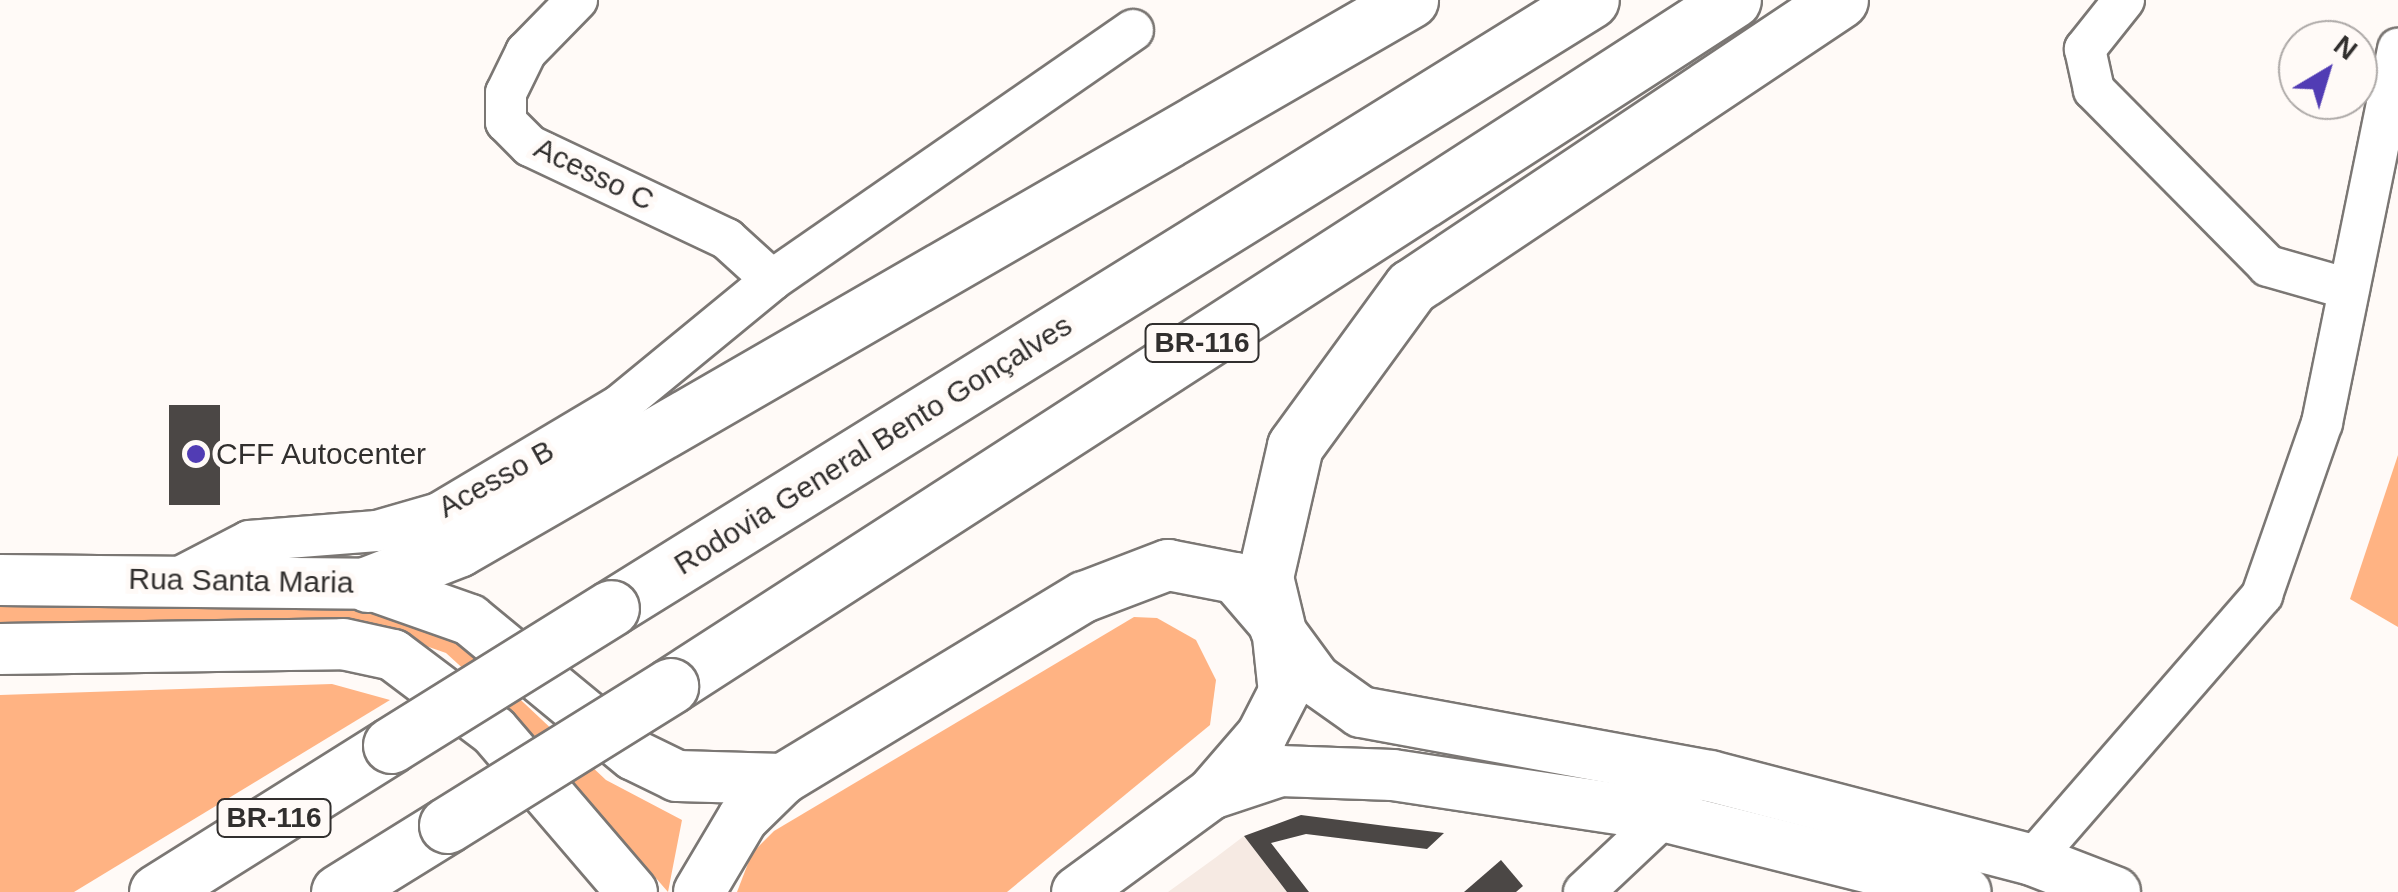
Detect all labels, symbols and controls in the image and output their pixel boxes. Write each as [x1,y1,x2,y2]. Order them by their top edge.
north arrow [2278,20,2378,120]
text: N [2328,29,2363,66]
street label: Acesso C [528,130,660,218]
street label: Rodovia General Bento Gonçalves [668,307,1078,583]
road number: BR-116 [1144,320,1260,366]
street label: Acesso B [432,433,560,525]
place label: CFF Autocenter [216,436,428,472]
marker: CFF Autocenter [185,443,207,465]
street label: Rua Santa Maria [128,561,354,601]
road number: BR-116 [216,795,332,841]

